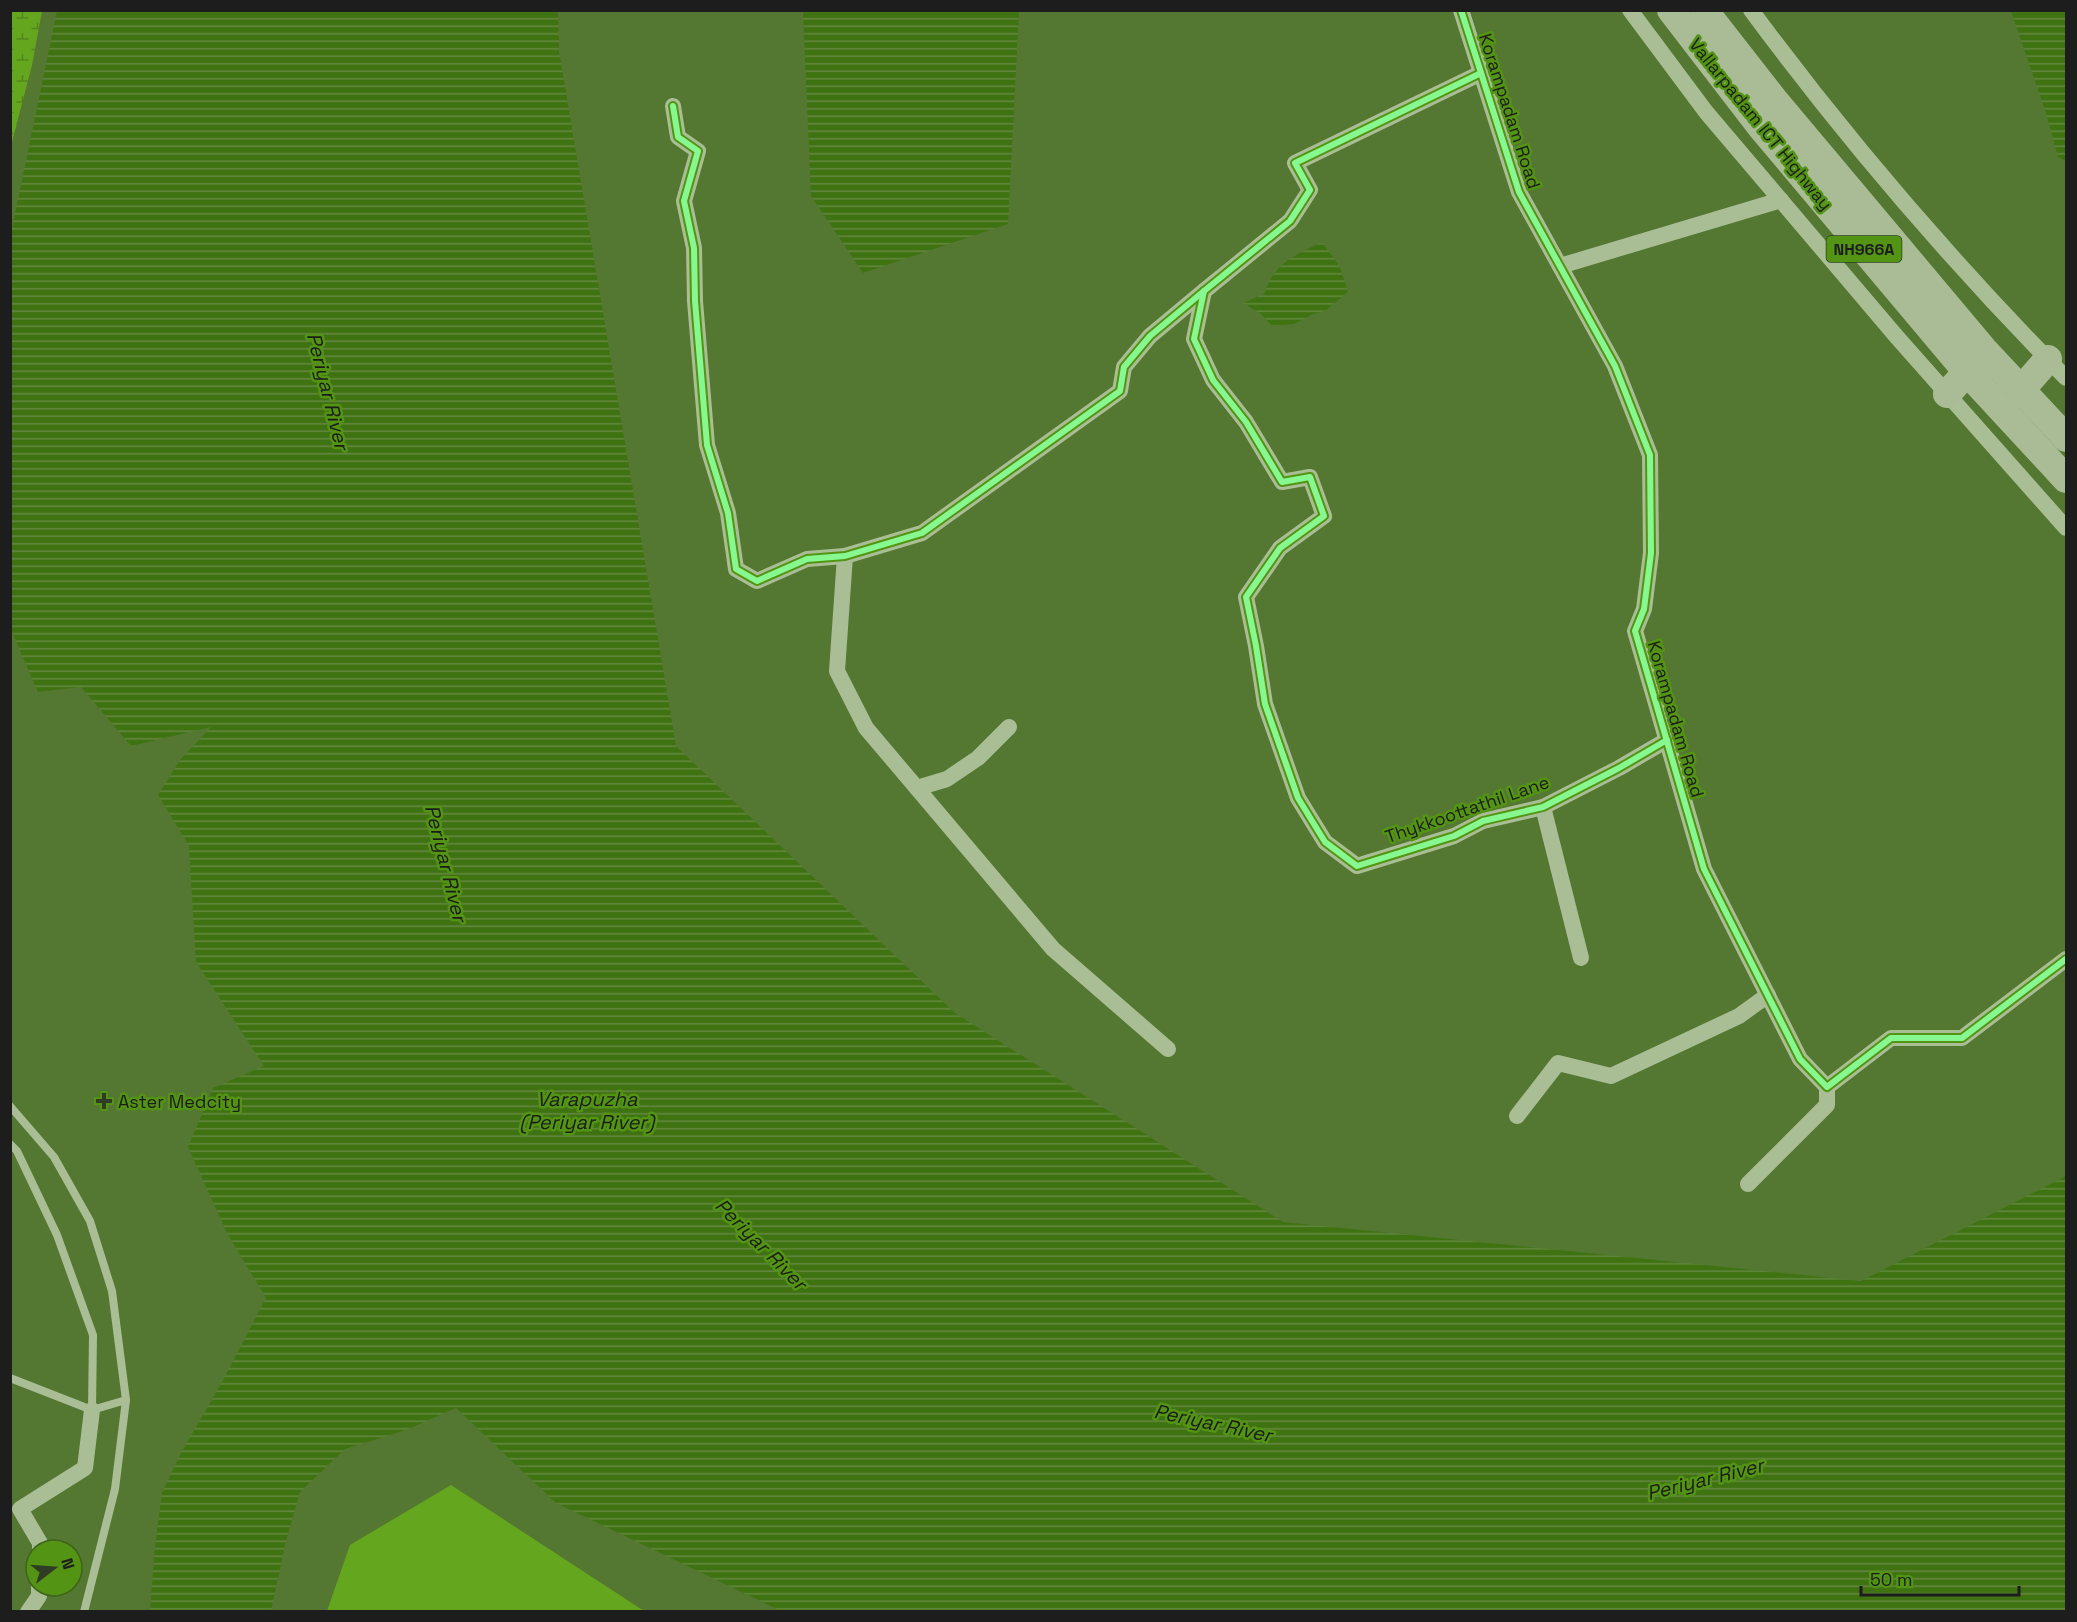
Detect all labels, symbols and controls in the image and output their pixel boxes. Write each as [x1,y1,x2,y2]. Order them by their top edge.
street label: Korampadam Road [1474,30,1546,192]
street label: Vallarpadam ICT Highway [1684,33,1838,215]
road number: NH966A [1826,236,1902,262]
water label: Periyar River [301,330,356,455]
street label: Korampadam Road [1643,638,1709,800]
street label: Thykkoottathil Lane [1382,770,1552,848]
water label: Periyar River [419,802,474,927]
water label: Varapuzha (Periyar River) [520,1086,656,1135]
place label: Aster Medcity [118,1090,241,1113]
marker: Aster Medcity [95,1092,113,1110]
water label: Periyar River [709,1192,814,1297]
water label: Periyar River [1152,1398,1277,1449]
water label: Periyar River [1644,1451,1769,1506]
north arrow [24,1538,84,1598]
text: N [56,1556,79,1572]
scale bar [1861,1559,2018,1597]
text: 50 m [1870,1568,1912,1591]

